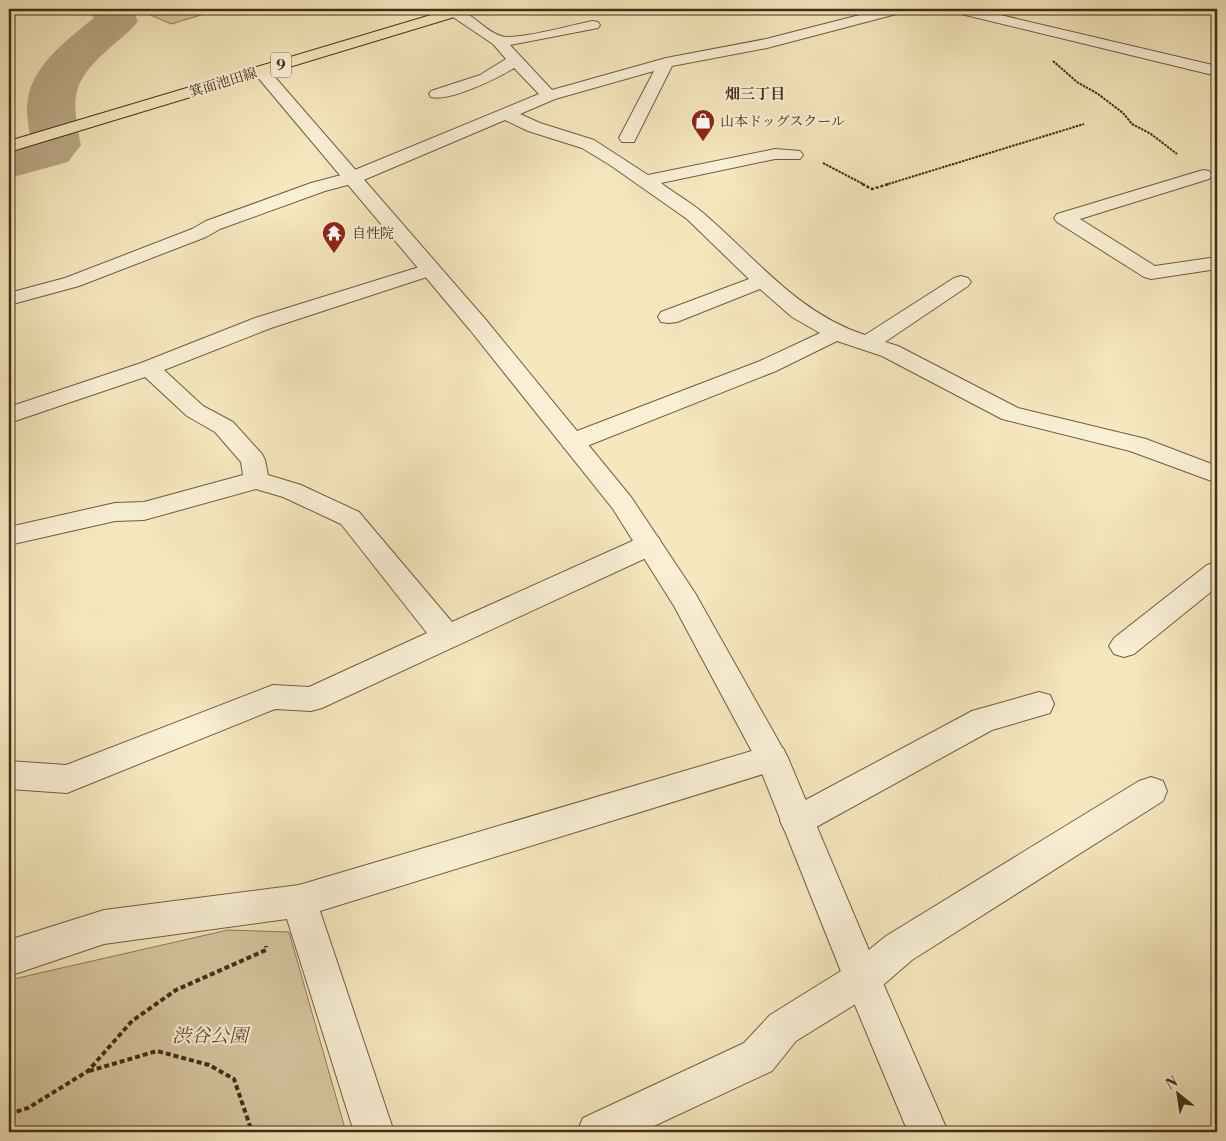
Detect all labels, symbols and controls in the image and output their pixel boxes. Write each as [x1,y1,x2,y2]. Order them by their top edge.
road number: 9 [271,52,291,78]
street label: 箕面池田線 [187,64,259,102]
district label: 畑三丁目 [725,85,785,104]
shop icon: 山本ドッグスクール [690,108,716,142]
place label: 山本ドッグスクール [720,113,845,131]
temple icon: 自性院 [321,220,347,254]
place label: 自性院 [352,225,394,243]
park label: 渋谷公園 [172,1024,251,1048]
north arrow [1154,1068,1204,1118]
text: N [1163,1073,1181,1094]

